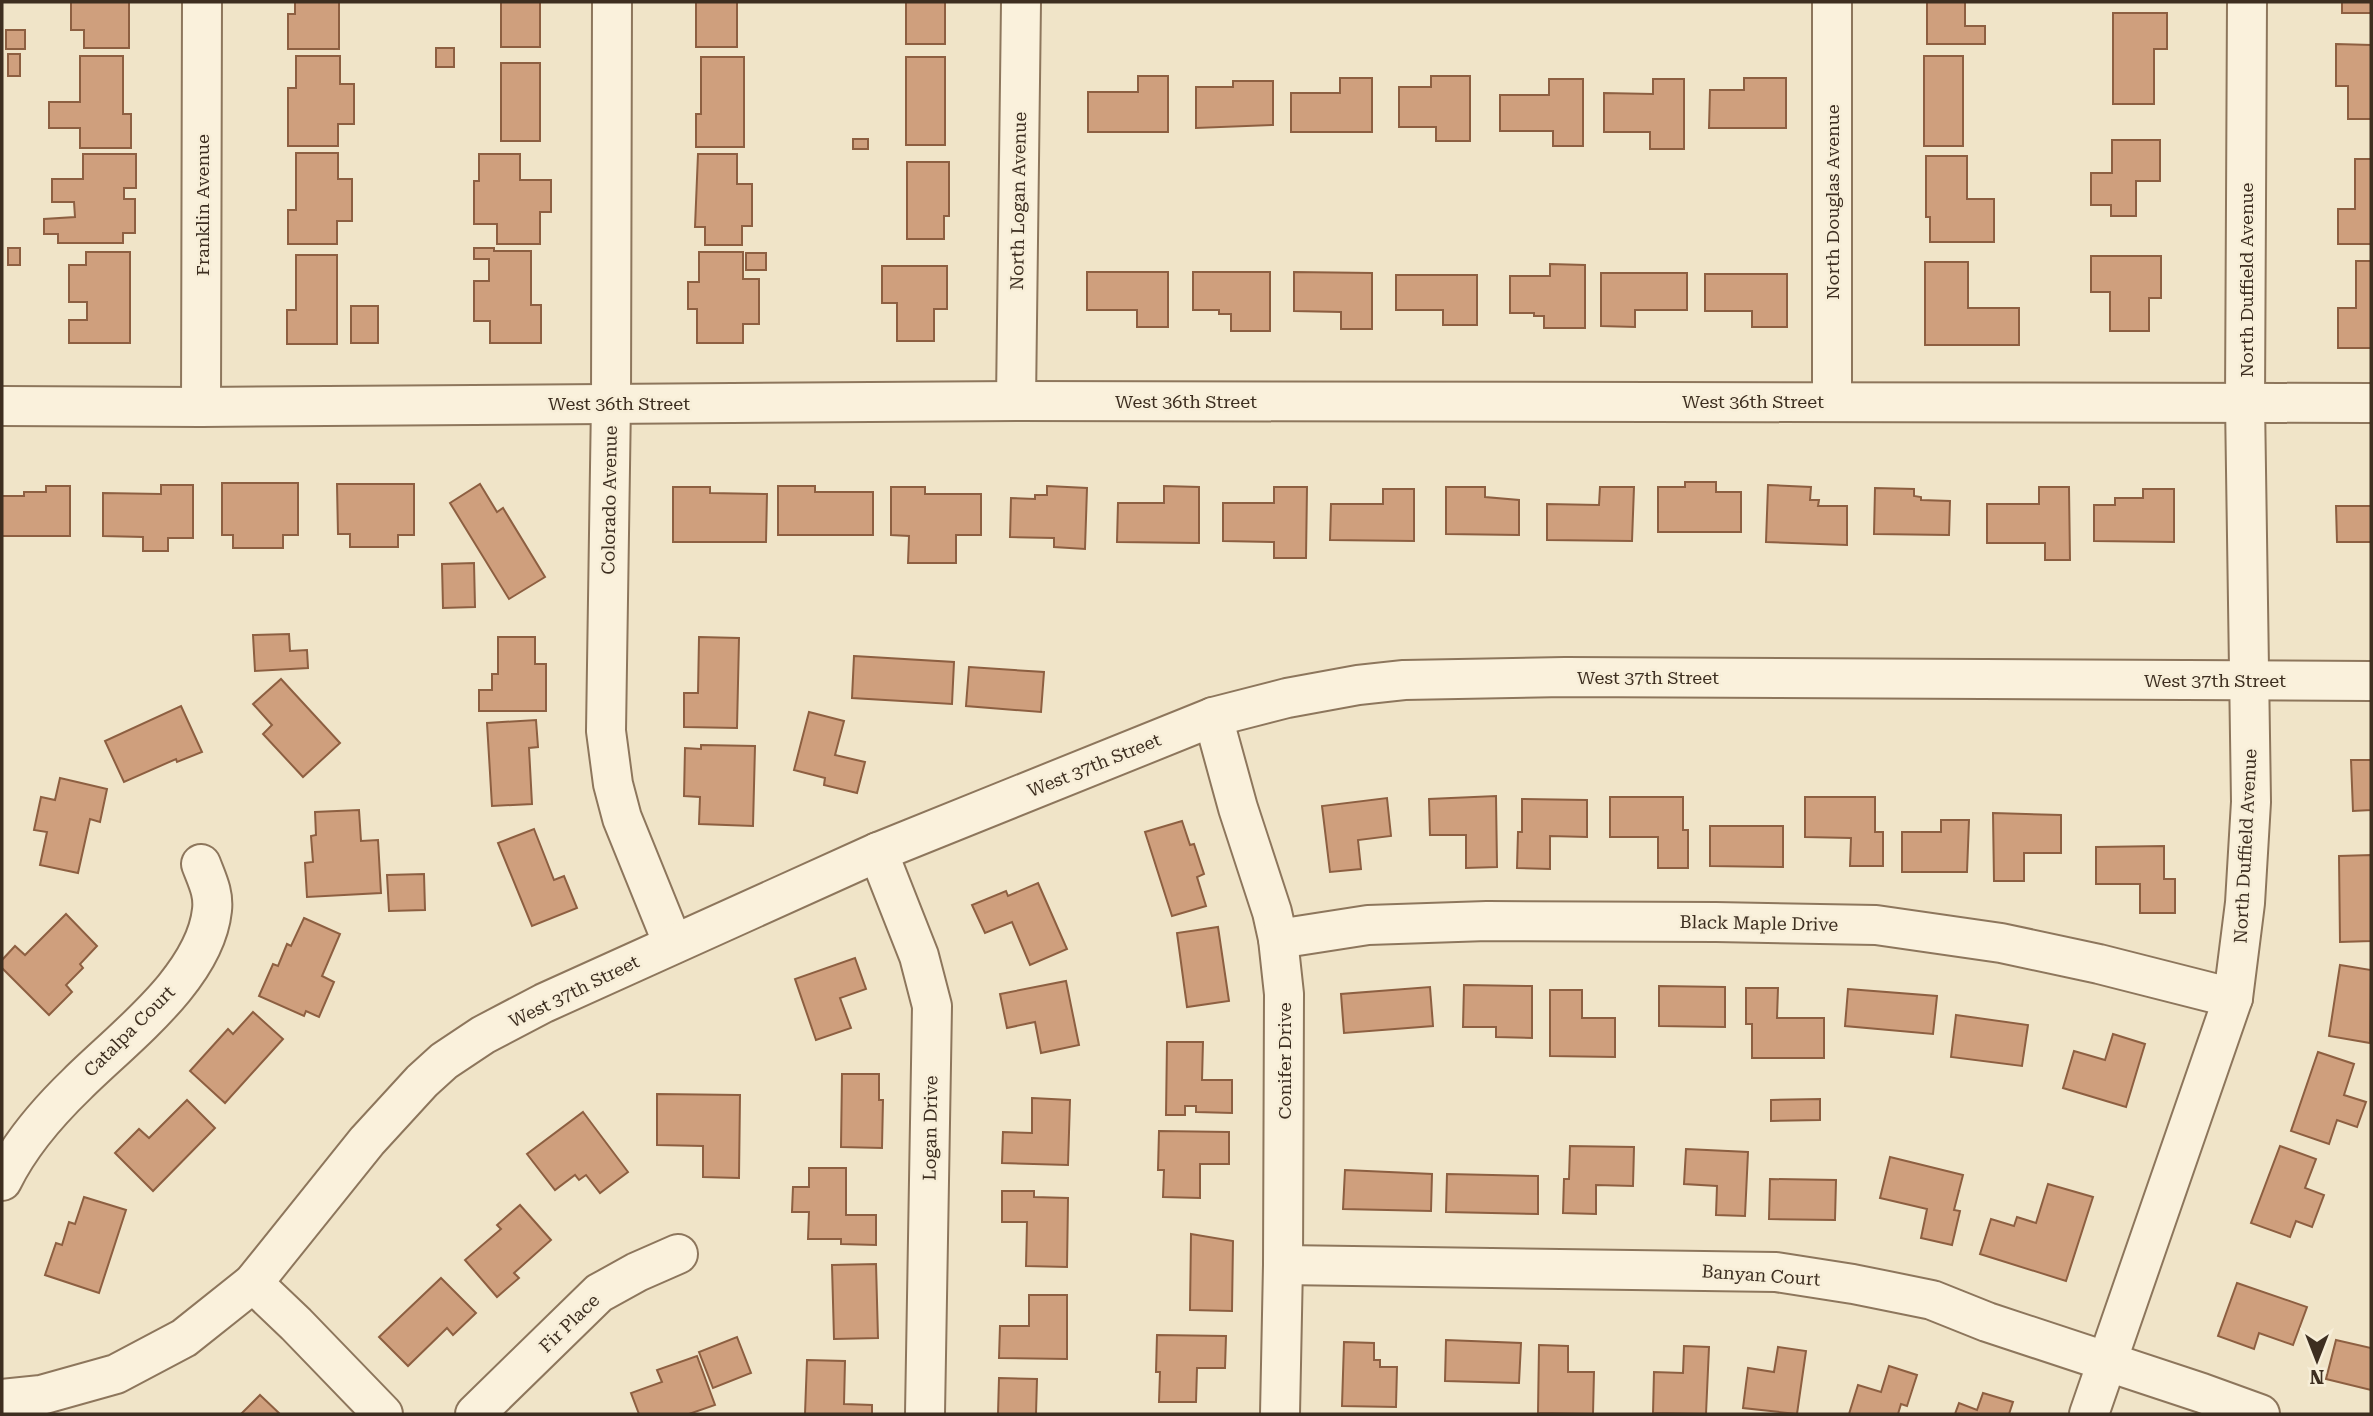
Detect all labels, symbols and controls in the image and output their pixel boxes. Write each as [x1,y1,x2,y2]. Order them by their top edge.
street label: North Douglas Avenue [1822,104,1843,300]
street label: North Logan Avenue [1006,111,1030,290]
street label: Franklin Avenue [192,134,213,276]
street label: North Duffield Avenue [2236,182,2257,377]
street label: West 36th Street [1115,391,1257,412]
street label: West 36th Street [1682,391,1824,412]
street label: West 36th Street [548,393,690,414]
street label: Colorado Avenue [597,425,621,575]
street label: West 37th Street [1577,667,1719,688]
street label: West 37th Street [2144,670,2286,691]
street label: West 37th Street [1024,729,1164,801]
street label: North Duffield Avenue [2229,748,2261,944]
street label: Black Maple Drive [1679,911,1839,935]
street label: West 37th Street [506,950,643,1032]
street label: Catalpa Court [79,981,179,1081]
street label: Conifer Drive [1274,1002,1295,1120]
street label: Logan Drive [919,1075,941,1181]
street label: Banyan Court [1701,1260,1821,1290]
street label: Fir Place [535,1289,603,1357]
north arrow [2282,1325,2352,1395]
text: N [2309,1365,2324,1388]

